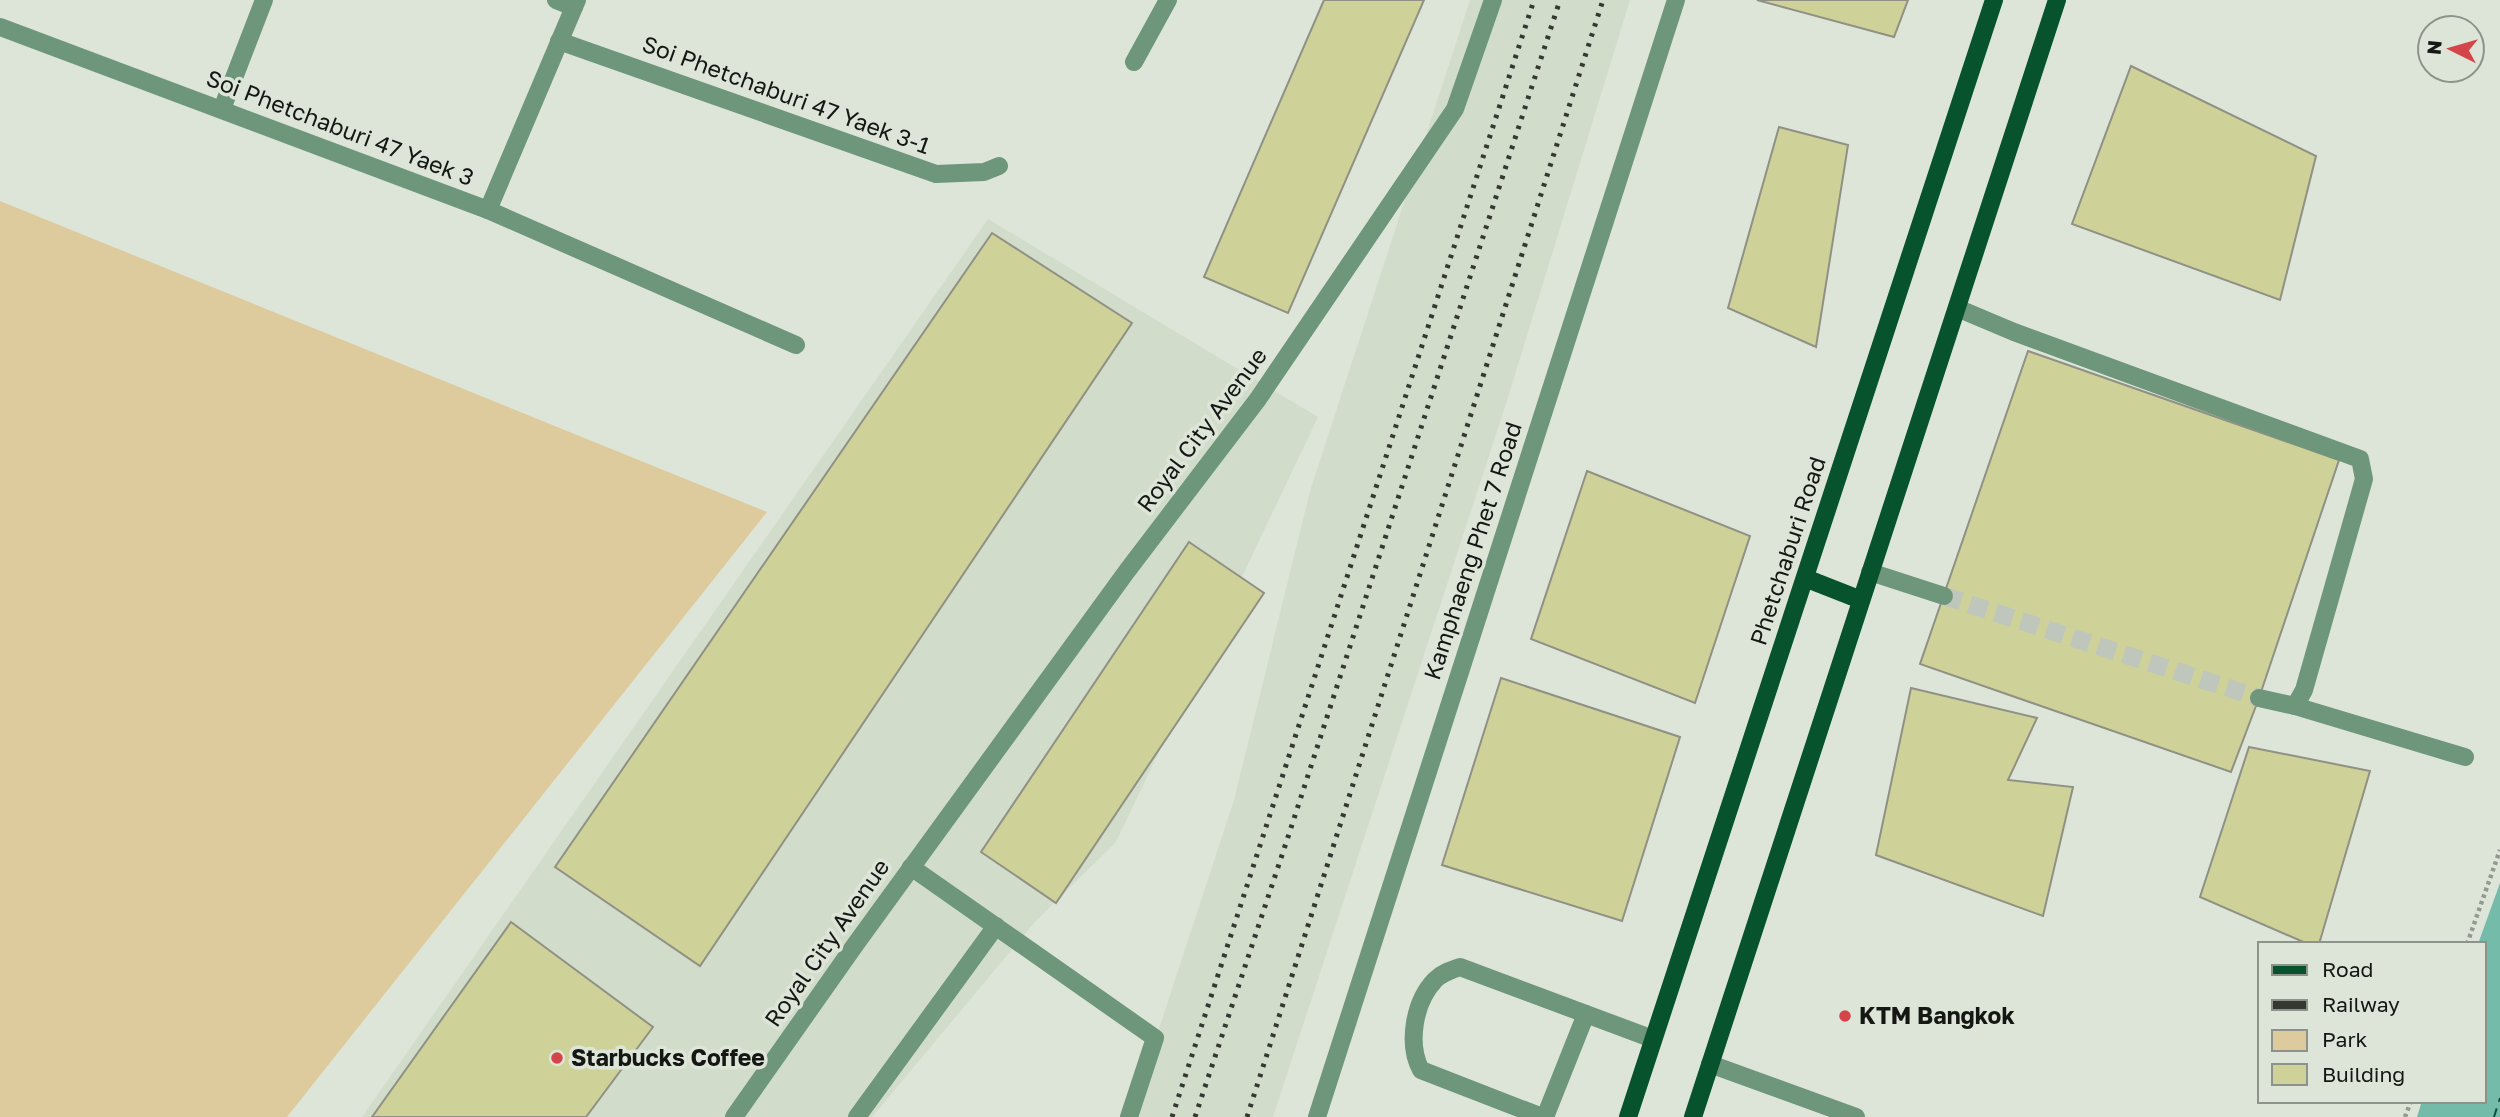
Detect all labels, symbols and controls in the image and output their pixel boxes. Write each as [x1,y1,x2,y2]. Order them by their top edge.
north arrow [2416,14,2486,84]
street label: Soi Phetchaburi 47 Yaek 3-1 [639,29,934,159]
text: N [2421,39,2446,56]
street label: Soi Phetchaburi 47 Yaek 3 [203,63,478,191]
street label: Royal City Avenue [1130,342,1272,517]
street label: Kamphaeng Phet 7 Road [1417,418,1527,683]
street label: Phetchaburi Road [1743,453,1831,649]
street label: Royal City Avenue [758,853,895,1032]
legend [2258,942,2486,1103]
text: Road [2322,956,2373,982]
text: Railway [2322,991,2400,1017]
place label: KTM Bangkok [1859,1001,2015,1029]
marker: KTM Bangkok [1837,1008,1853,1024]
text: Park [2322,1026,2368,1052]
place label: Starbucks Coffee [571,1043,765,1071]
marker: Starbucks Coffee [549,1050,565,1066]
text: Building [2322,1061,2405,1087]

